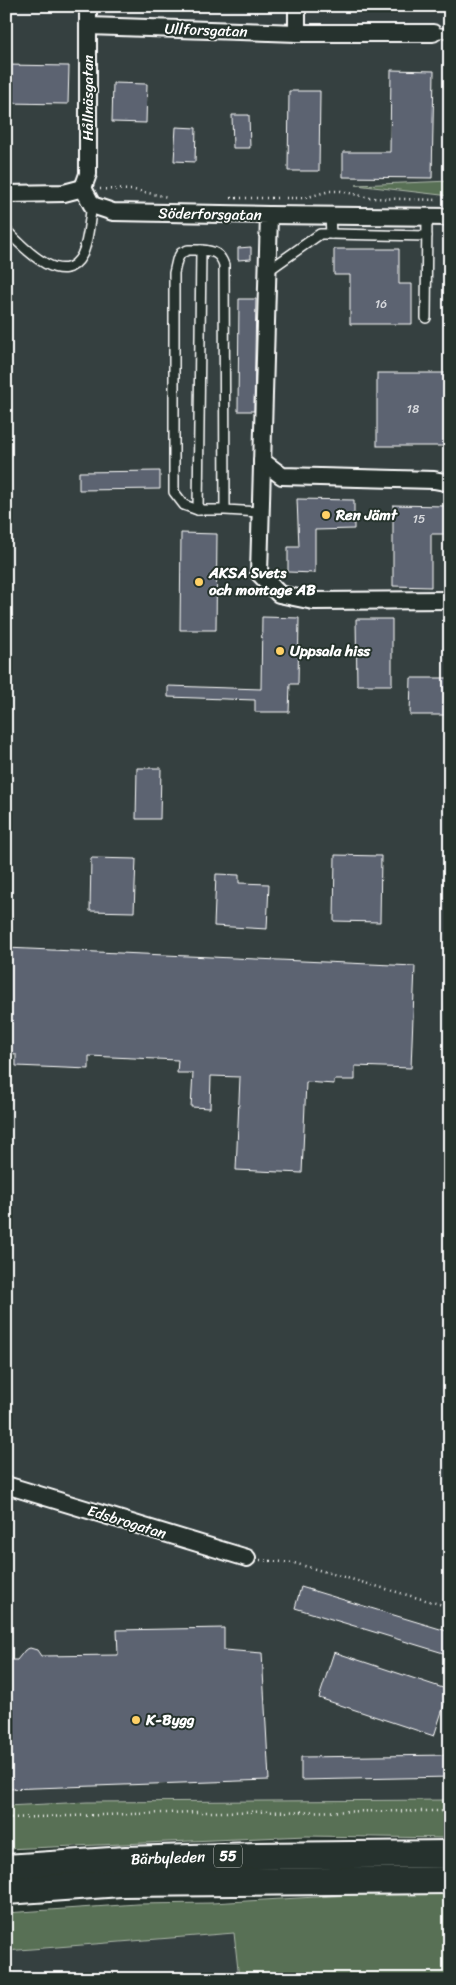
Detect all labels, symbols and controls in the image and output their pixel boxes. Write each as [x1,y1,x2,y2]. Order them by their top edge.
street label: Ullforsgatan [164,16,248,44]
street label: Hållnäsgatan [75,55,101,141]
street label: Söderforsgatan [158,200,262,228]
house number: 16 [375,293,387,315]
house number: 18 [407,398,419,420]
place label: Ren Jämt [335,502,398,528]
house number: 15 [413,508,425,530]
marker: Ren Jämt [320,509,332,521]
place label: AKSA Svets och montage AB [208,560,316,603]
marker: AKSA Svets och montage AB [193,576,205,588]
place label: Uppsala hiss [290,638,371,664]
marker: Uppsala hiss [274,645,286,657]
street label: Edsbrogatan [84,1498,170,1546]
place label: K-Bygg [145,1707,195,1733]
marker: K-Bygg [130,1714,142,1726]
street label: Bärbyleden [130,1844,206,1872]
road number: 55 [214,1844,242,1868]

